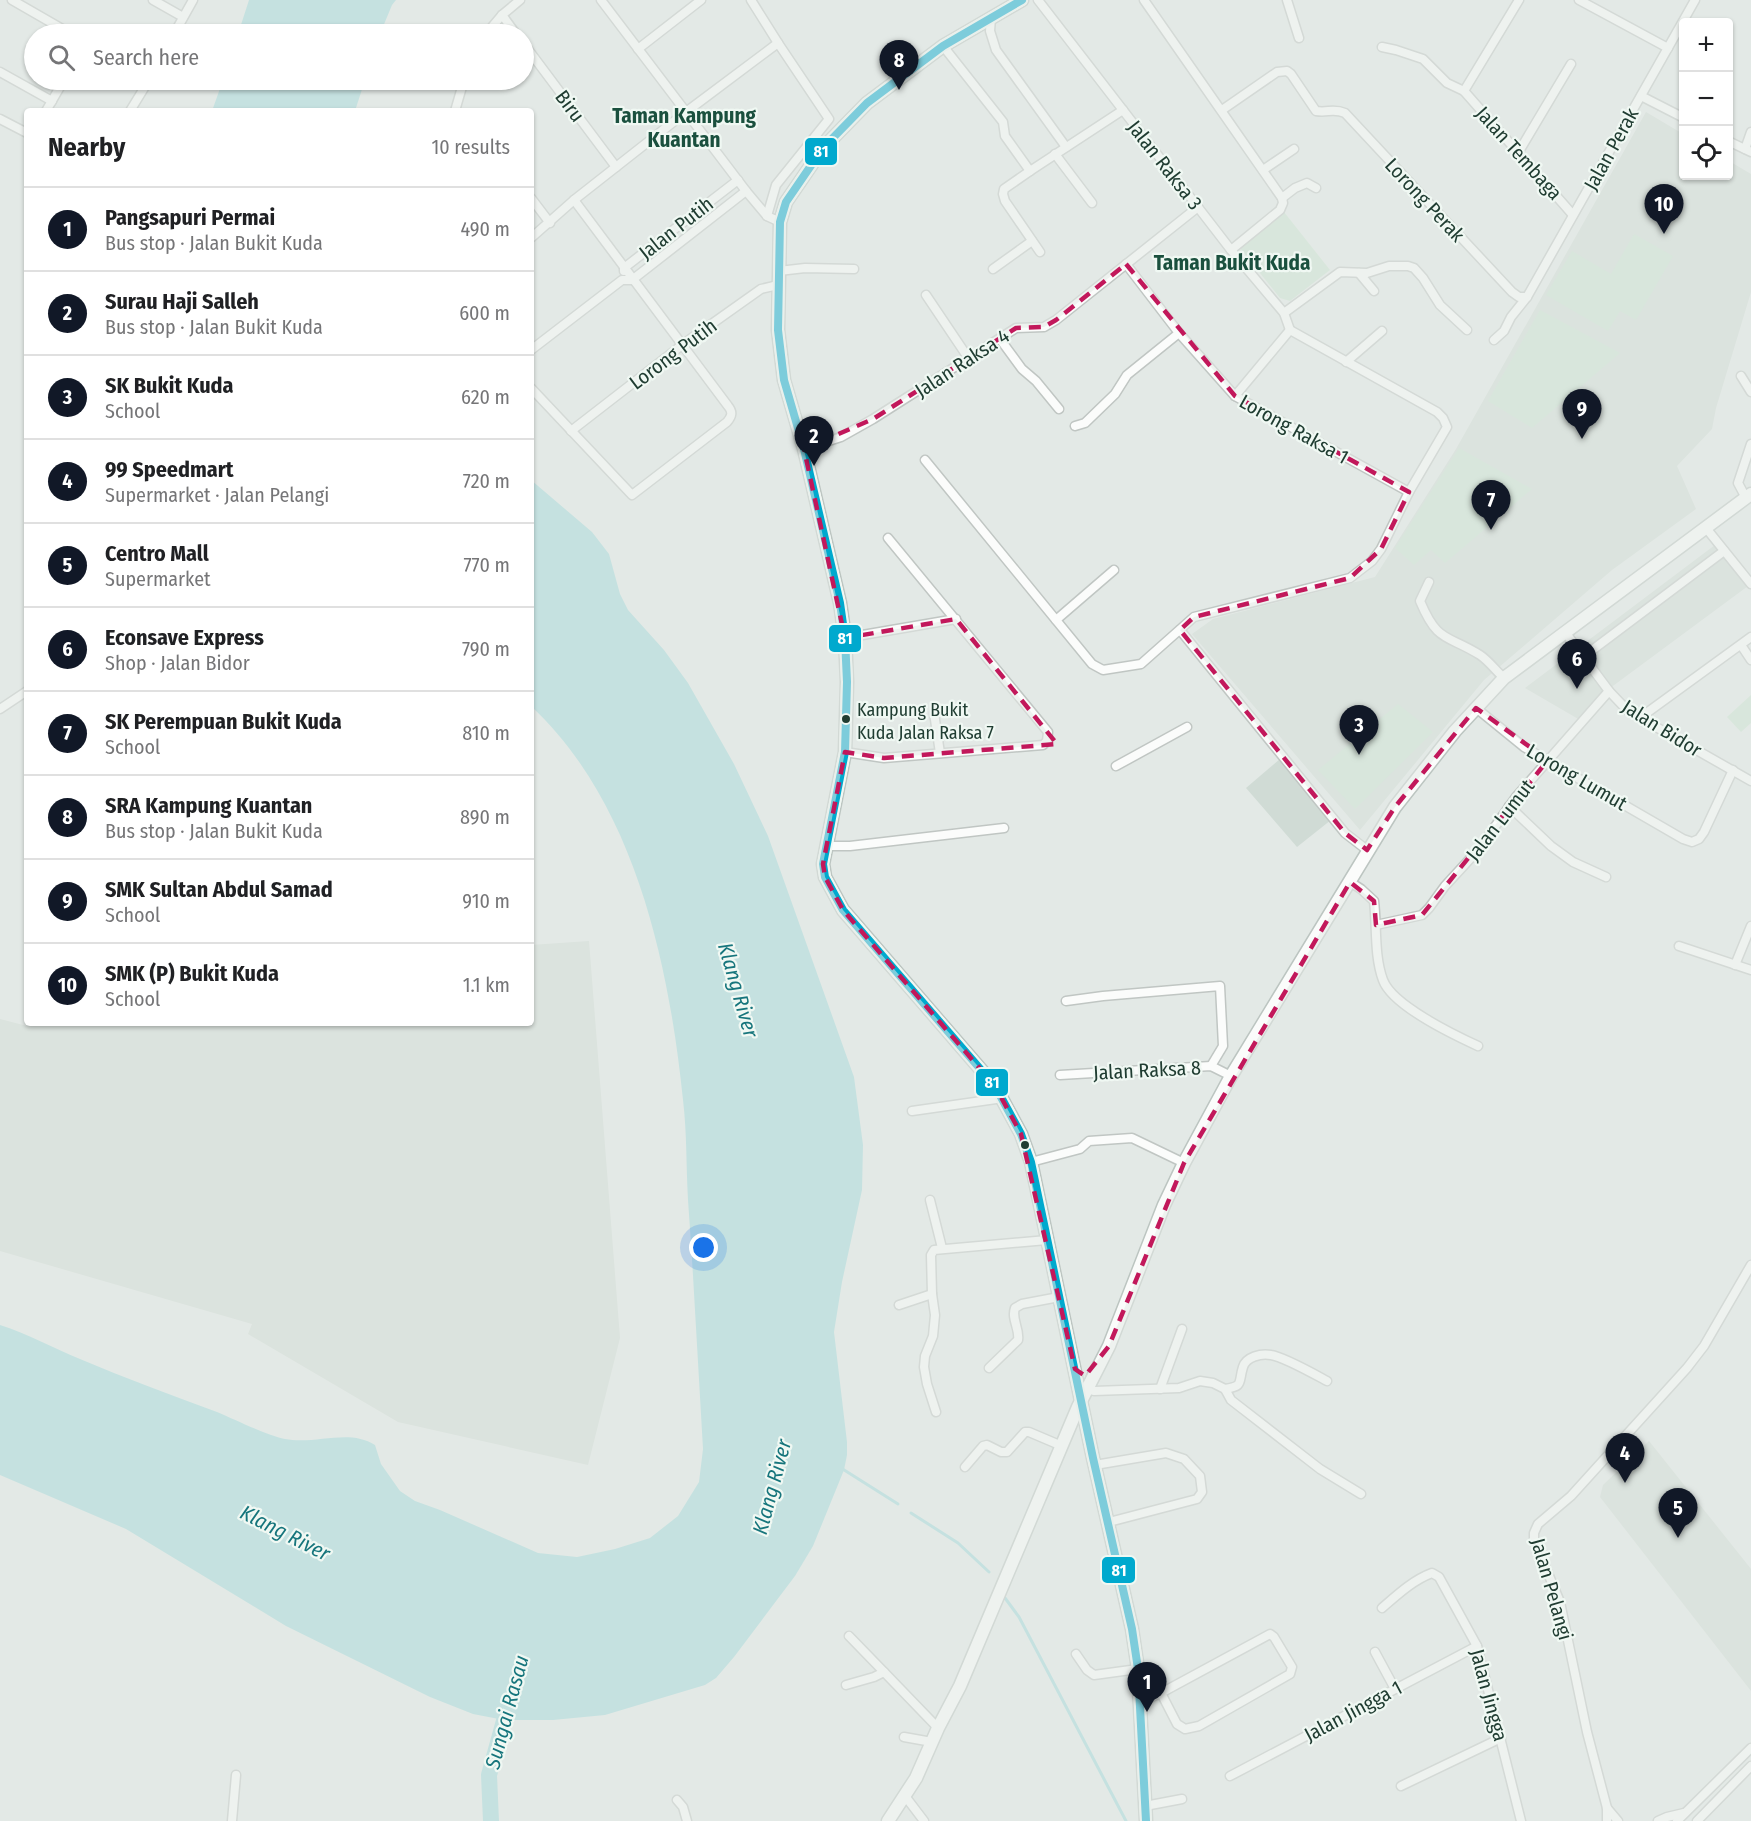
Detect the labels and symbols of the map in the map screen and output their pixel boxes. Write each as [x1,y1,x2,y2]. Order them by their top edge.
pin: 8 [880,40,918,90]
street label: Biru [550,85,590,127]
street label: Jalan Tembaga [1471,101,1567,205]
district label: Taman Kampung Kuantan [612,103,756,153]
street label: Jalan Perak [1579,103,1644,194]
street label: Jalan Raksa 3 [1123,115,1207,215]
line badge: 81 [804,137,838,166]
text: 81 [814,142,828,161]
street label: Lorong Perak [1380,153,1470,247]
pin: 10 [1644,184,1684,234]
street label: Jalan Putih [634,192,718,264]
district label: Taman Bukit Kuda [1154,250,1310,276]
street label: Lorong Putih [625,313,721,395]
street label: Jalan Raksa 4 [910,323,1014,402]
street label: Lorong Raksa 1 [1235,389,1353,469]
pin: 9 [1562,390,1602,439]
pin: 2 [794,416,834,466]
pin: 7 [1472,480,1510,530]
line badge: 81 [828,624,862,653]
text: 81 [838,629,852,648]
pin: 6 [1558,640,1596,689]
street label: Jalan Bidor [1618,694,1706,762]
place label: Kampung Bukit Kuda Jalan Raksa 7 [857,699,994,744]
pin: 3 [1340,706,1378,755]
marker: Kampung Bukit Kuda Jalan Raksa 7 [840,713,852,725]
street label: Lorong Lumut [1523,739,1632,816]
street label: Jalan Lumut [1461,774,1539,865]
water label: Klang River [712,940,764,1041]
street label: Jalan Raksa 8 [1092,1055,1202,1085]
line badge: 81 [975,1068,1009,1097]
text: 81 [985,1073,999,1092]
unlabelled marker [1019,1139,1031,1151]
your location [689,1233,718,1262]
pin: 4 [1606,1434,1644,1483]
water label: Klang River [747,1436,797,1537]
pin: 5 [1658,1488,1698,1538]
water label: Klang River [236,1499,335,1567]
street label: Jalan Pelangi [1526,1535,1578,1643]
line badge: 81 [1101,1556,1136,1584]
text: 81 [1112,1561,1126,1580]
street label: Jalan Jingga [1465,1646,1513,1744]
water label: Sungai Rasau [479,1652,535,1773]
pin: 1 [1128,1662,1166,1712]
street label: Jalan Jingga 1 [1300,1675,1406,1747]

